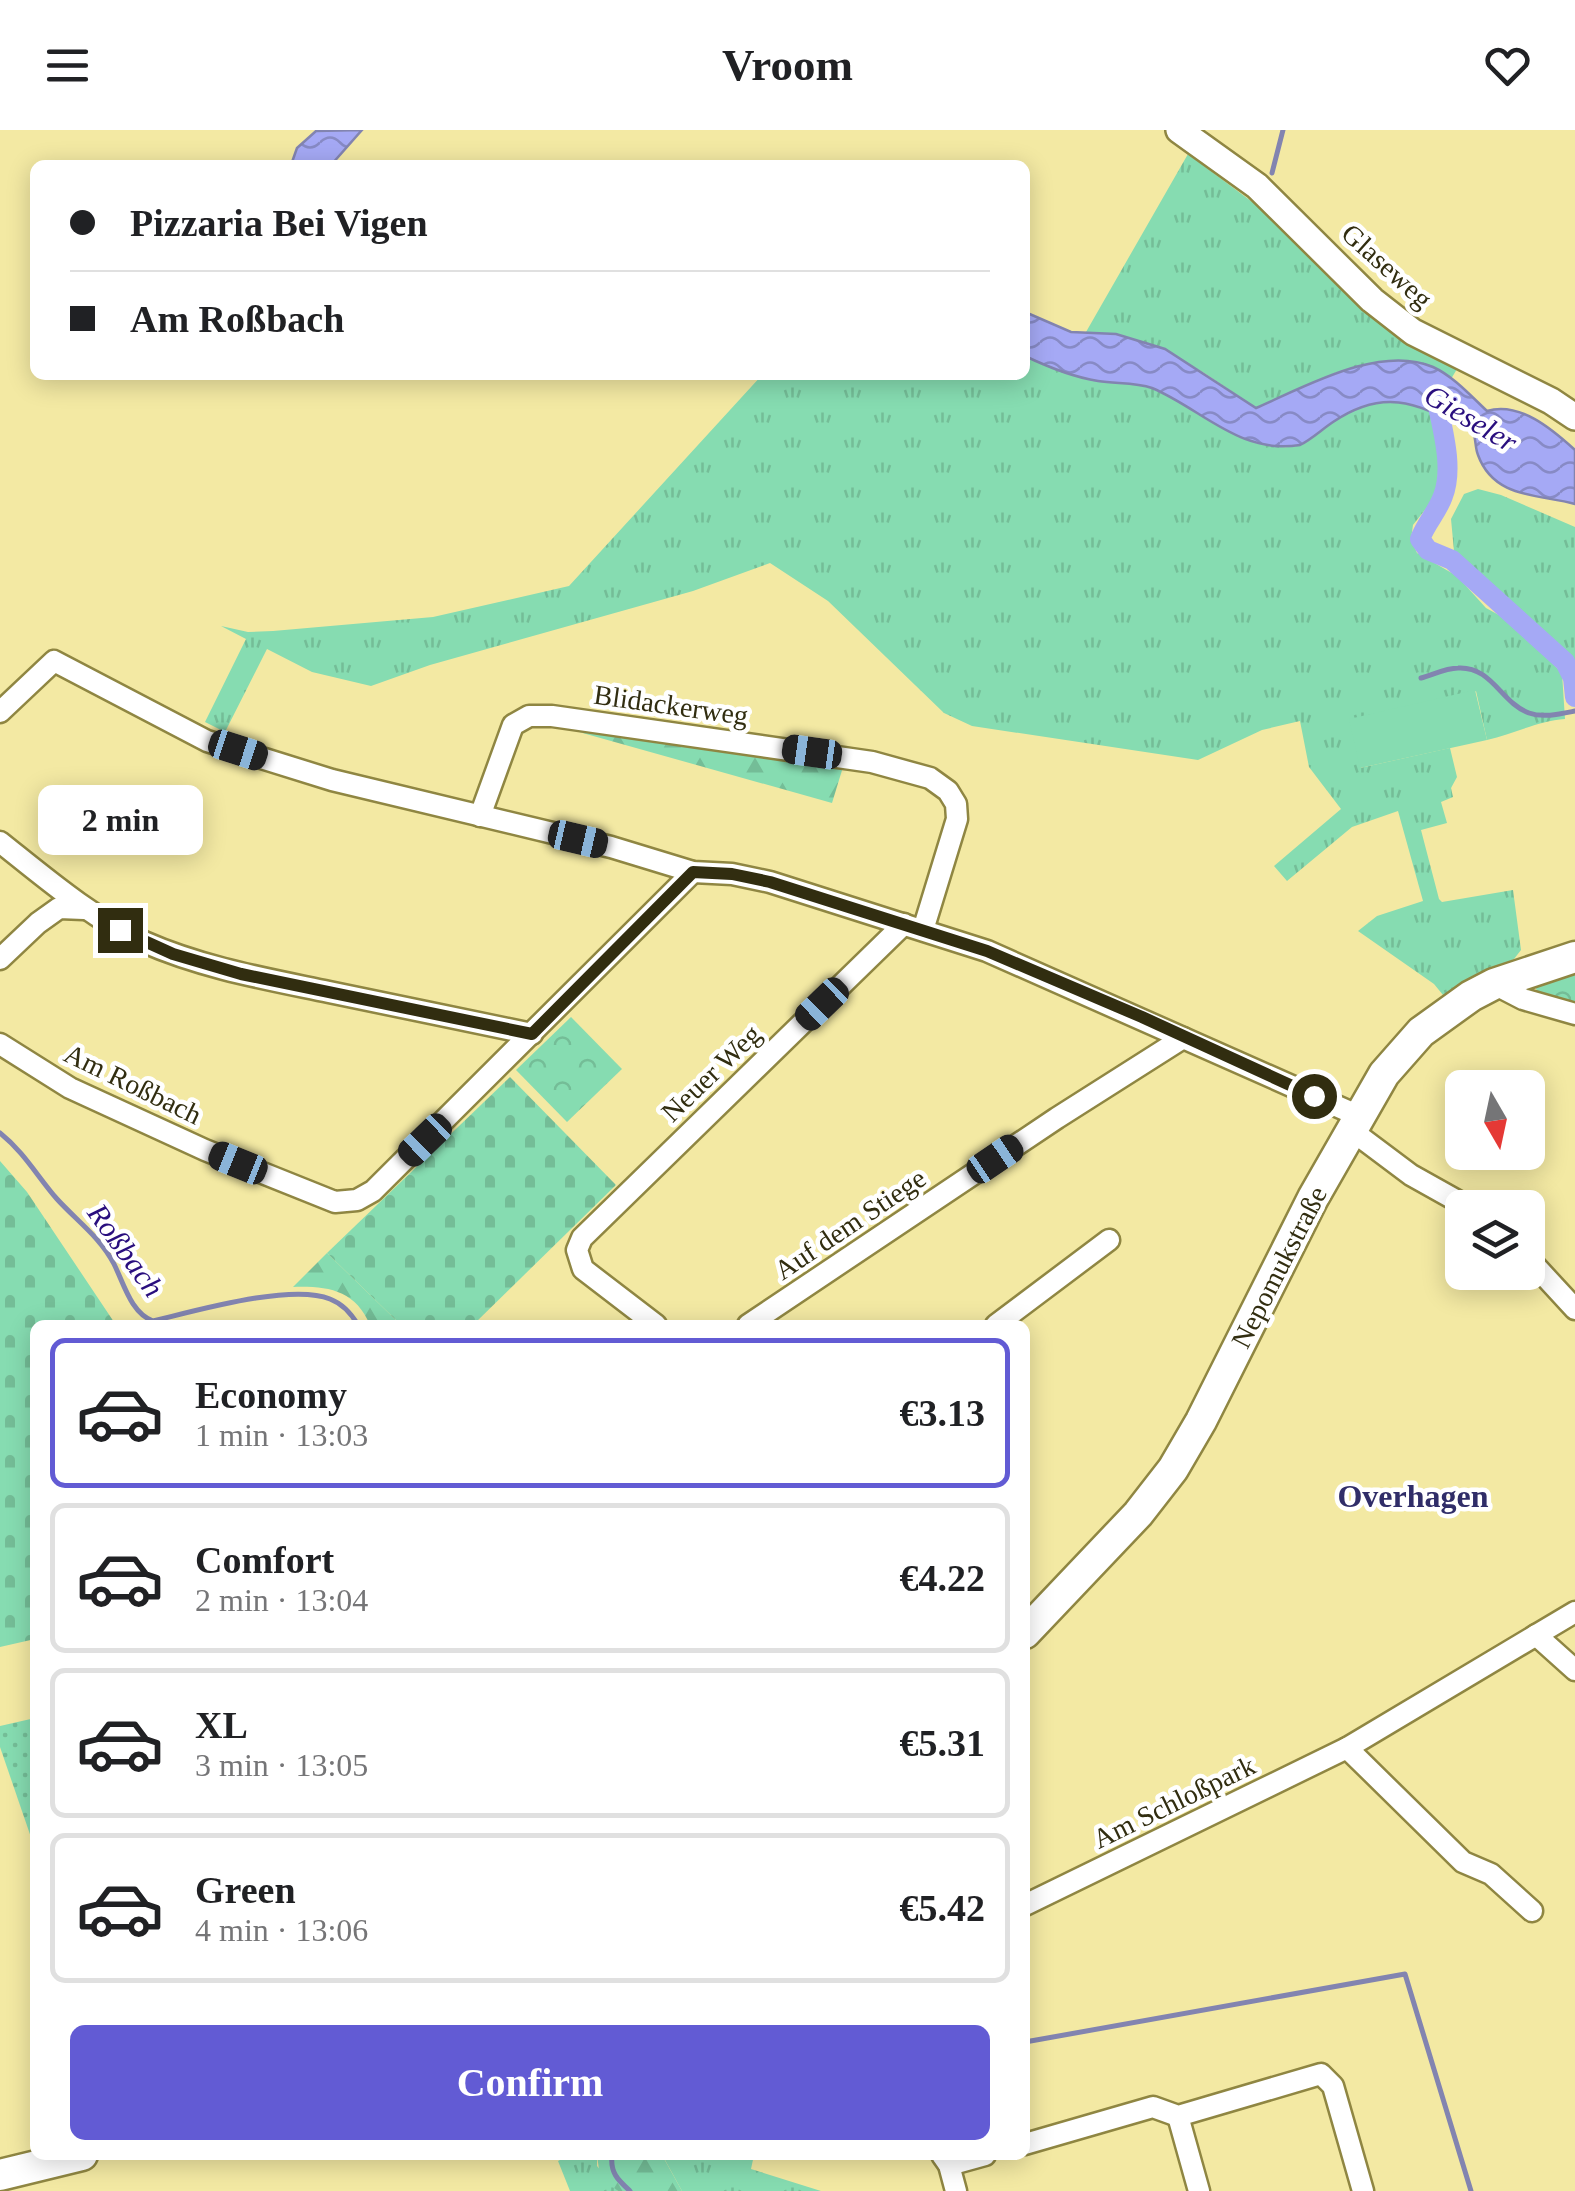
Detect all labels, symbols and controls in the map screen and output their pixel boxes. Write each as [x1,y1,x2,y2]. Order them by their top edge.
icon: menu [40,38,95,93]
icon: heart [1480,38,1535,93]
text: Vroom [722,40,853,90]
text: Pizzaria Bei Vigen [130,202,428,244]
street label: Glaseweg [1336,218,1438,314]
text: Am Roßbach [130,298,344,340]
water label: Gieseler [1419,378,1523,458]
street label: Blidackerweg [592,679,750,731]
car [205,726,271,774]
car [780,733,844,771]
callout: 2 min [38,785,202,855]
text: 2 min [82,802,159,838]
car [545,818,611,860]
route end [98,908,143,953]
car [790,972,854,1036]
street label: Neuer Weg [655,1018,767,1128]
street label: Am Roßbach [59,1038,207,1130]
north arrow [1445,1070,1545,1170]
map controls [1445,1070,1545,1290]
route start [1292,1074,1337,1119]
car [393,1108,457,1172]
car [962,1130,1028,1188]
car [205,1138,271,1188]
street label: Auf dem Stiege [768,1162,932,1286]
street label: Nepomukstraße [1225,1181,1333,1353]
button: layers [1445,1190,1545,1290]
water label: Roßbach [81,1196,171,1303]
icon: car [75,1368,165,1458]
text: Economy [195,1374,347,1416]
text: €3.13 [900,1392,985,1434]
text: 1 min · 13:03 [195,1417,368,1453]
district label: Overhagen [1337,1478,1489,1514]
icon: car [75,1533,165,1623]
text: Comfort [195,1539,334,1581]
text: €4.22 [900,1557,985,1599]
text: 2 min · 13:04 [195,1582,368,1618]
icon: car [75,1698,165,1788]
text: XL [195,1704,248,1746]
text: €5.31 [900,1722,985,1764]
text: 3 min · 13:05 [195,1747,368,1783]
street label: Am Schloßpark [1088,1749,1260,1855]
icon: car [75,1863,165,1953]
text: Green [195,1869,296,1911]
text: €5.42 [900,1887,985,1929]
text: 4 min · 13:06 [195,1912,368,1948]
button: Confirm [70,2025,990,2140]

